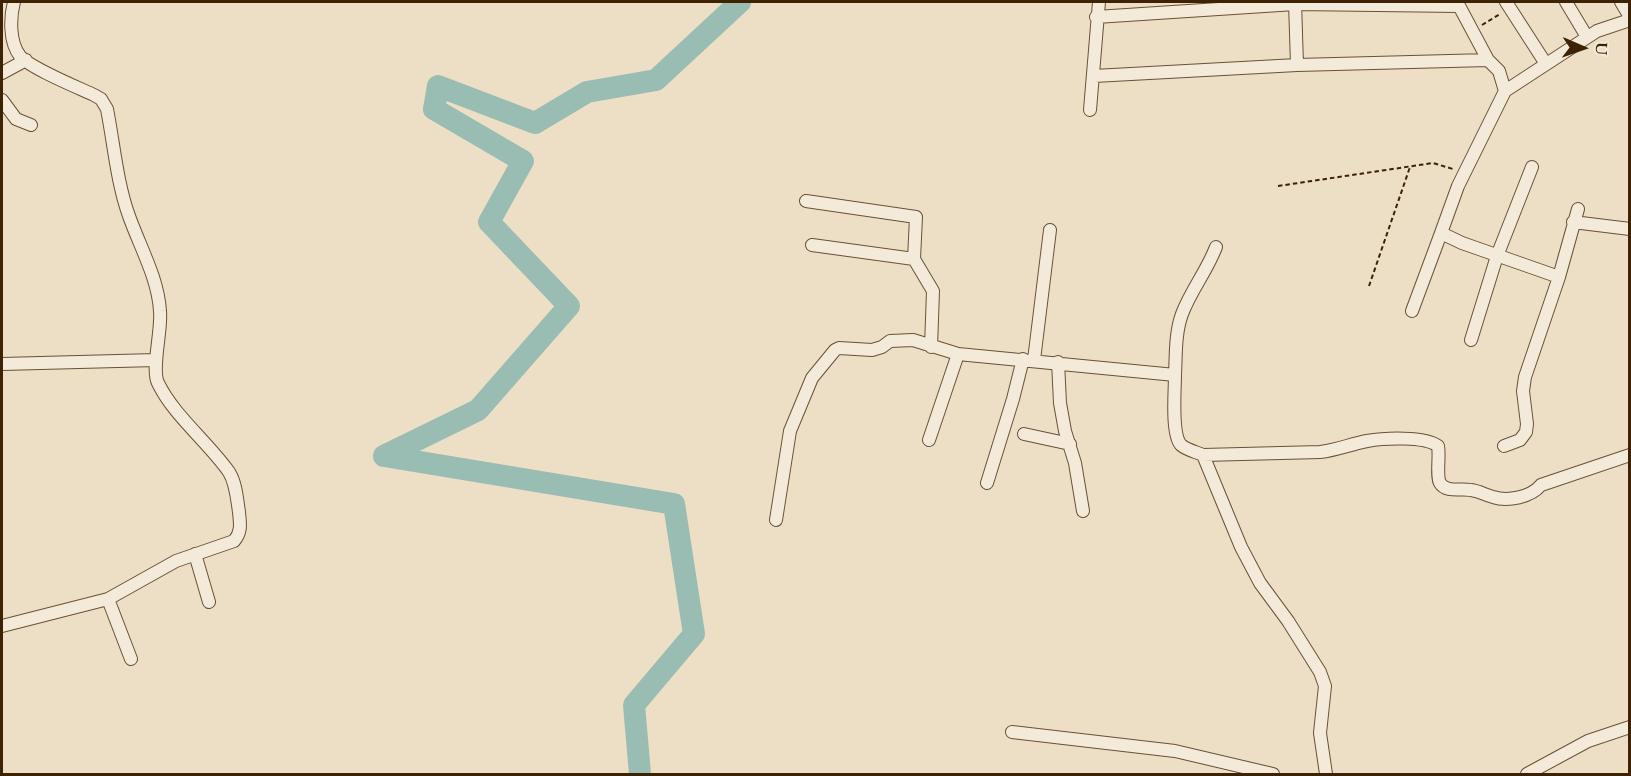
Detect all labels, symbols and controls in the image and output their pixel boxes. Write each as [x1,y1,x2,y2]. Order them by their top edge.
north arrow [1553,18,1613,78]
text: U [1590,42,1612,56]

